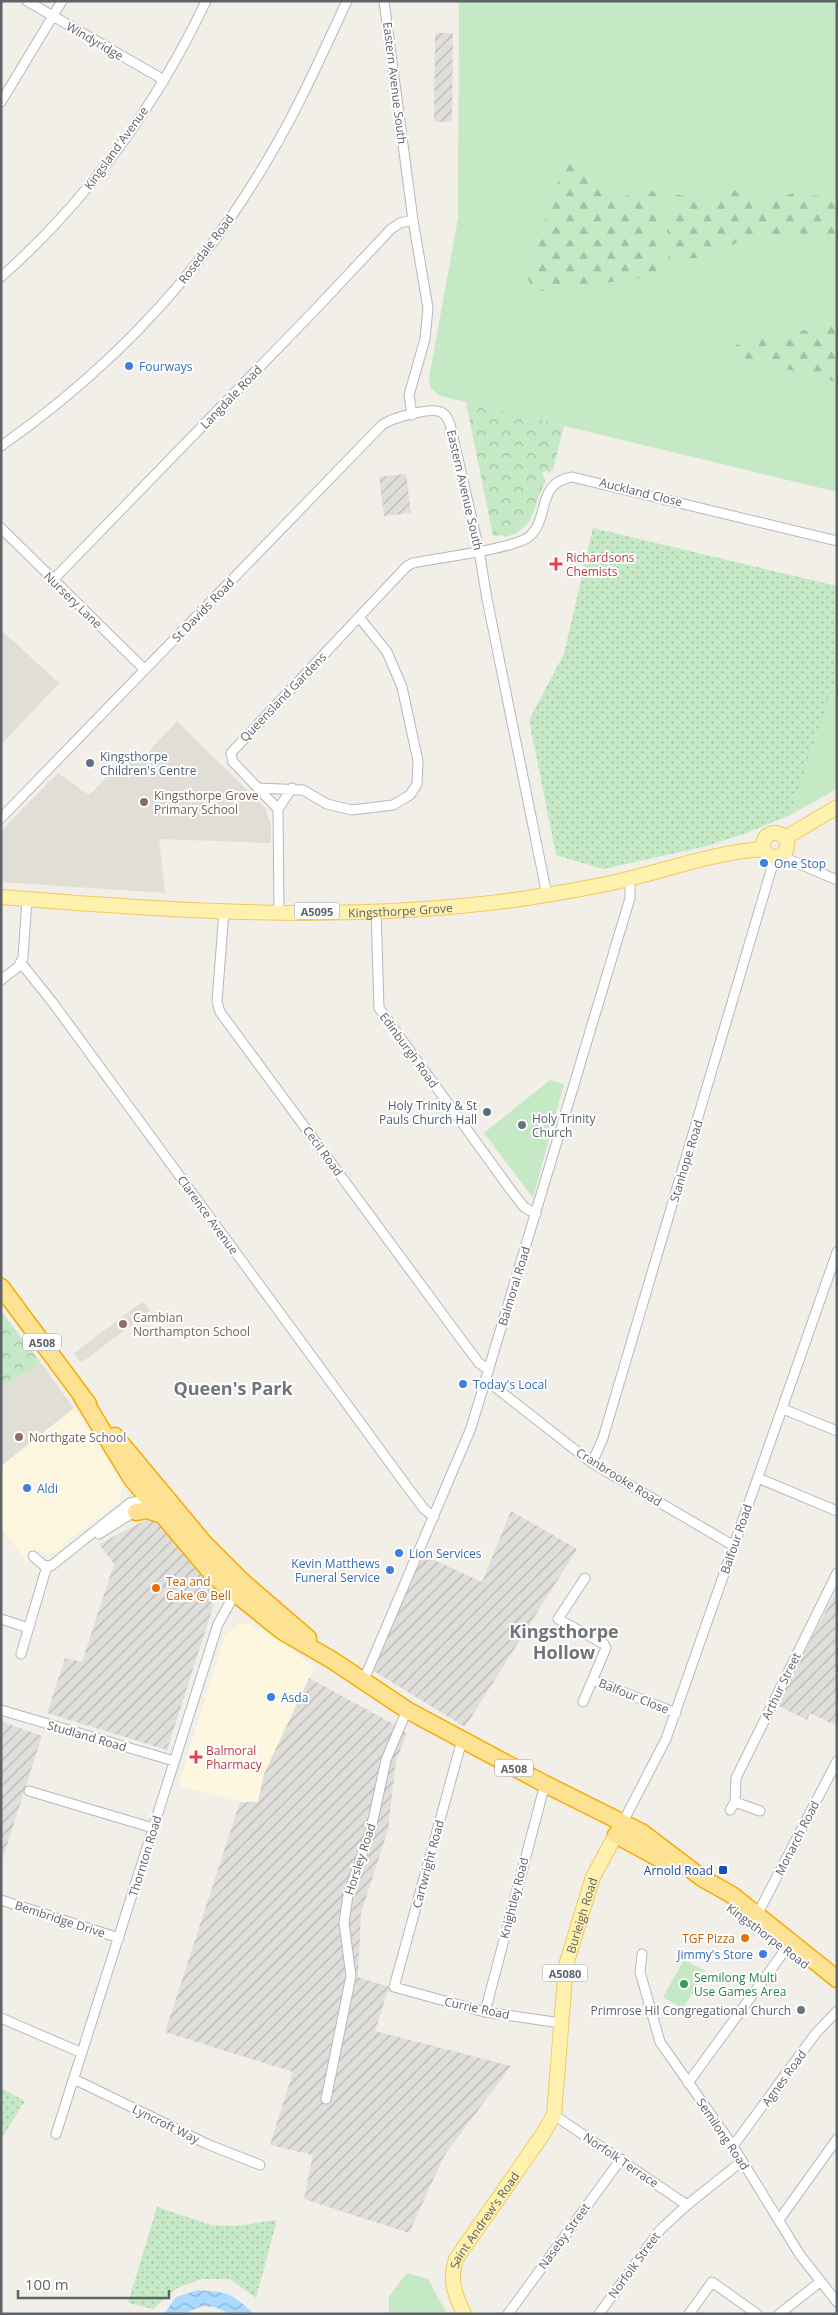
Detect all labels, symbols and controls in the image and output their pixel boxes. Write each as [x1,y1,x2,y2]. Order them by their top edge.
street label: Windyridge [63,18,127,64]
street label: Eastern Avenue South [379,21,411,145]
street label: Kingsland Avenue [80,103,152,193]
street label: Rosedale Road [174,211,238,287]
place label: Fourways [139,358,193,375]
marker: Fourways [123,360,135,372]
street label: Langdale Road [196,361,266,433]
street label: Eastern Avenue South [443,428,487,552]
street label: Auckland Close [598,473,684,511]
place label: Richardsons Chemists [566,549,635,580]
marker: Richardsons Chemists [550,558,562,570]
street label: Nursery Lane [40,568,106,632]
street label: St Davids Road [168,574,238,646]
street label: Queensland Gardens [236,648,330,745]
place label: Kingsthorpe Children's Centre [100,748,197,779]
marker: Kingsthorpe Children's Centre [84,757,96,769]
place label: Kingsthorpe Grove Primary School [154,787,259,818]
marker: Kingsthorpe Grove Primary School [138,796,150,808]
place label: One Stop [774,855,826,872]
marker: One Stop [758,857,770,869]
street label: Kingsthorpe Grove [348,898,454,921]
road number: A5095 [294,902,340,919]
street label: Edinburgh Road [376,1009,442,1091]
place label: Holy Trinity & St Pauls Church Hall [379,1097,477,1128]
marker: Holy Trinity & St Pauls Church Hall [481,1106,493,1118]
place label: Holy Trinity Church [532,1110,596,1141]
street label: Stanhope Road [665,1118,707,1204]
marker: Holy Trinity Church [516,1119,528,1131]
street label: Cecil Road [299,1123,347,1179]
street label: Clarence Avenue [174,1172,243,1258]
street label: Balmoral Road [494,1244,534,1328]
place label: Cambian Northampton School [133,1309,250,1340]
marker: Cambian Northampton School [117,1318,129,1330]
road number: A508 [23,1334,61,1350]
district label: Queen's Park [173,1376,293,1400]
place label: Today's Local [473,1376,547,1393]
marker: Today's Local [457,1378,469,1390]
place label: Northgate School [29,1429,126,1446]
marker: Northgate School [13,1431,25,1443]
street label: Cranbrooke Road [573,1444,665,1510]
place label: Aldi [37,1480,58,1497]
marker: Aldi [21,1482,33,1494]
street label: Balfour Road [716,1502,756,1576]
place label: Lion Services [409,1545,482,1562]
marker: Lion Services [393,1547,405,1559]
place label: Kevin Matthews Funeral Service [291,1555,380,1586]
marker: Kevin Matthews Funeral Service [384,1564,396,1576]
place label: Tea and Cake @ Bell [166,1573,231,1604]
marker: Tea and Cake @ Bell [150,1582,162,1594]
district label: Kingsthorpe Hollow [509,1619,619,1664]
street label: Arthur Street [757,1649,805,1723]
street label: Balfour Close [596,1674,672,1718]
place label: Asda [281,1689,308,1706]
marker: Asda [265,1691,277,1703]
street label: Studland Road [45,1717,129,1755]
place label: Balmoral Pharmacy [206,1742,263,1773]
marker: Balmoral Pharmacy [190,1751,202,1763]
road number: A508 [495,1760,533,1776]
street label: Monarch Road [771,1798,823,1878]
street label: Thornton Road [125,1813,165,1899]
street label: Cartwright Road [408,1818,448,1910]
street label: Horsley Road [340,1821,380,1897]
street label: Knightley Road [496,1855,532,1941]
place label: Arnold Road [644,1862,713,1879]
marker: Arnold Road [717,1864,729,1876]
street label: Burleigh Road [562,1875,601,1955]
street label: Bembridge Drive [13,1896,108,1942]
street label: Kingsthorpe Road [723,1899,813,1973]
place label: TGF Pizza [682,1930,735,1947]
marker: TGF Pizza [739,1932,751,1944]
place label: Jimmy's Store [676,1946,753,1963]
marker: Jimmy's Store [757,1948,769,1960]
road number: A5080 [542,1965,588,1982]
place label: Semilong Multi Use Games Area [694,1969,786,2000]
marker: Semilong Multi Use Games Area [678,1978,690,1990]
street label: Currie Road [443,1993,511,2023]
place label: Primrose Hil Congregational Church [591,2002,791,2019]
marker: Primrose Hil Congregational Church [795,2004,807,2016]
street label: Agnes Road [758,2046,810,2110]
street label: Semilong Road [693,2095,753,2173]
street label: Lyncroft Way [130,2100,203,2148]
street label: Norfolk Terrace [580,2129,662,2192]
street label: Saint Andrew's Road [445,2168,523,2270]
street label: Naseby Street [534,2199,594,2273]
street label: Norfolk Street [604,2228,664,2302]
scale bar [18,2268,169,2300]
text: 100 m [25,2274,69,2294]

